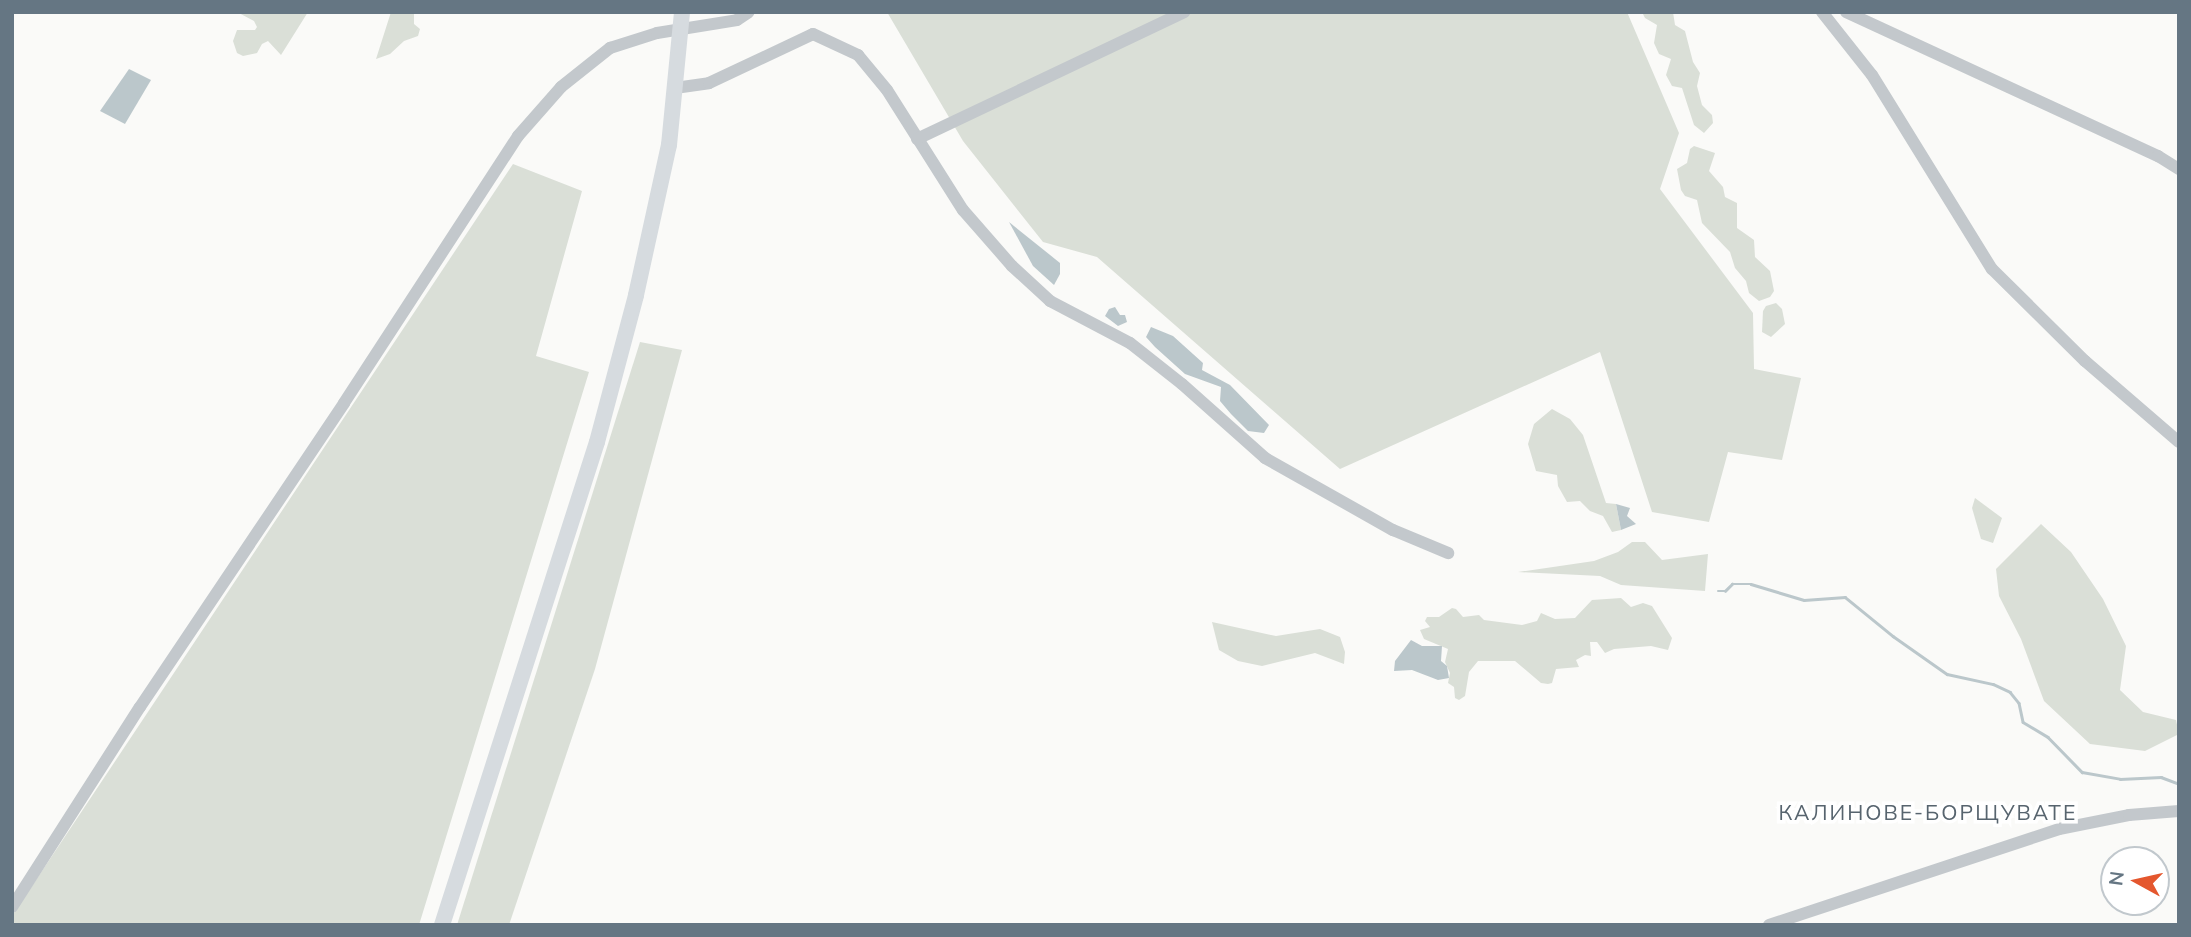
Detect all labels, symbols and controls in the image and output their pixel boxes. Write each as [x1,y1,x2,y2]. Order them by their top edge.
district label: КАЛИНОВЕ-БОРЩУВАТЕ [1781,799,2075,825]
north arrow [2100,846,2170,916]
text: N [2103,870,2129,887]

